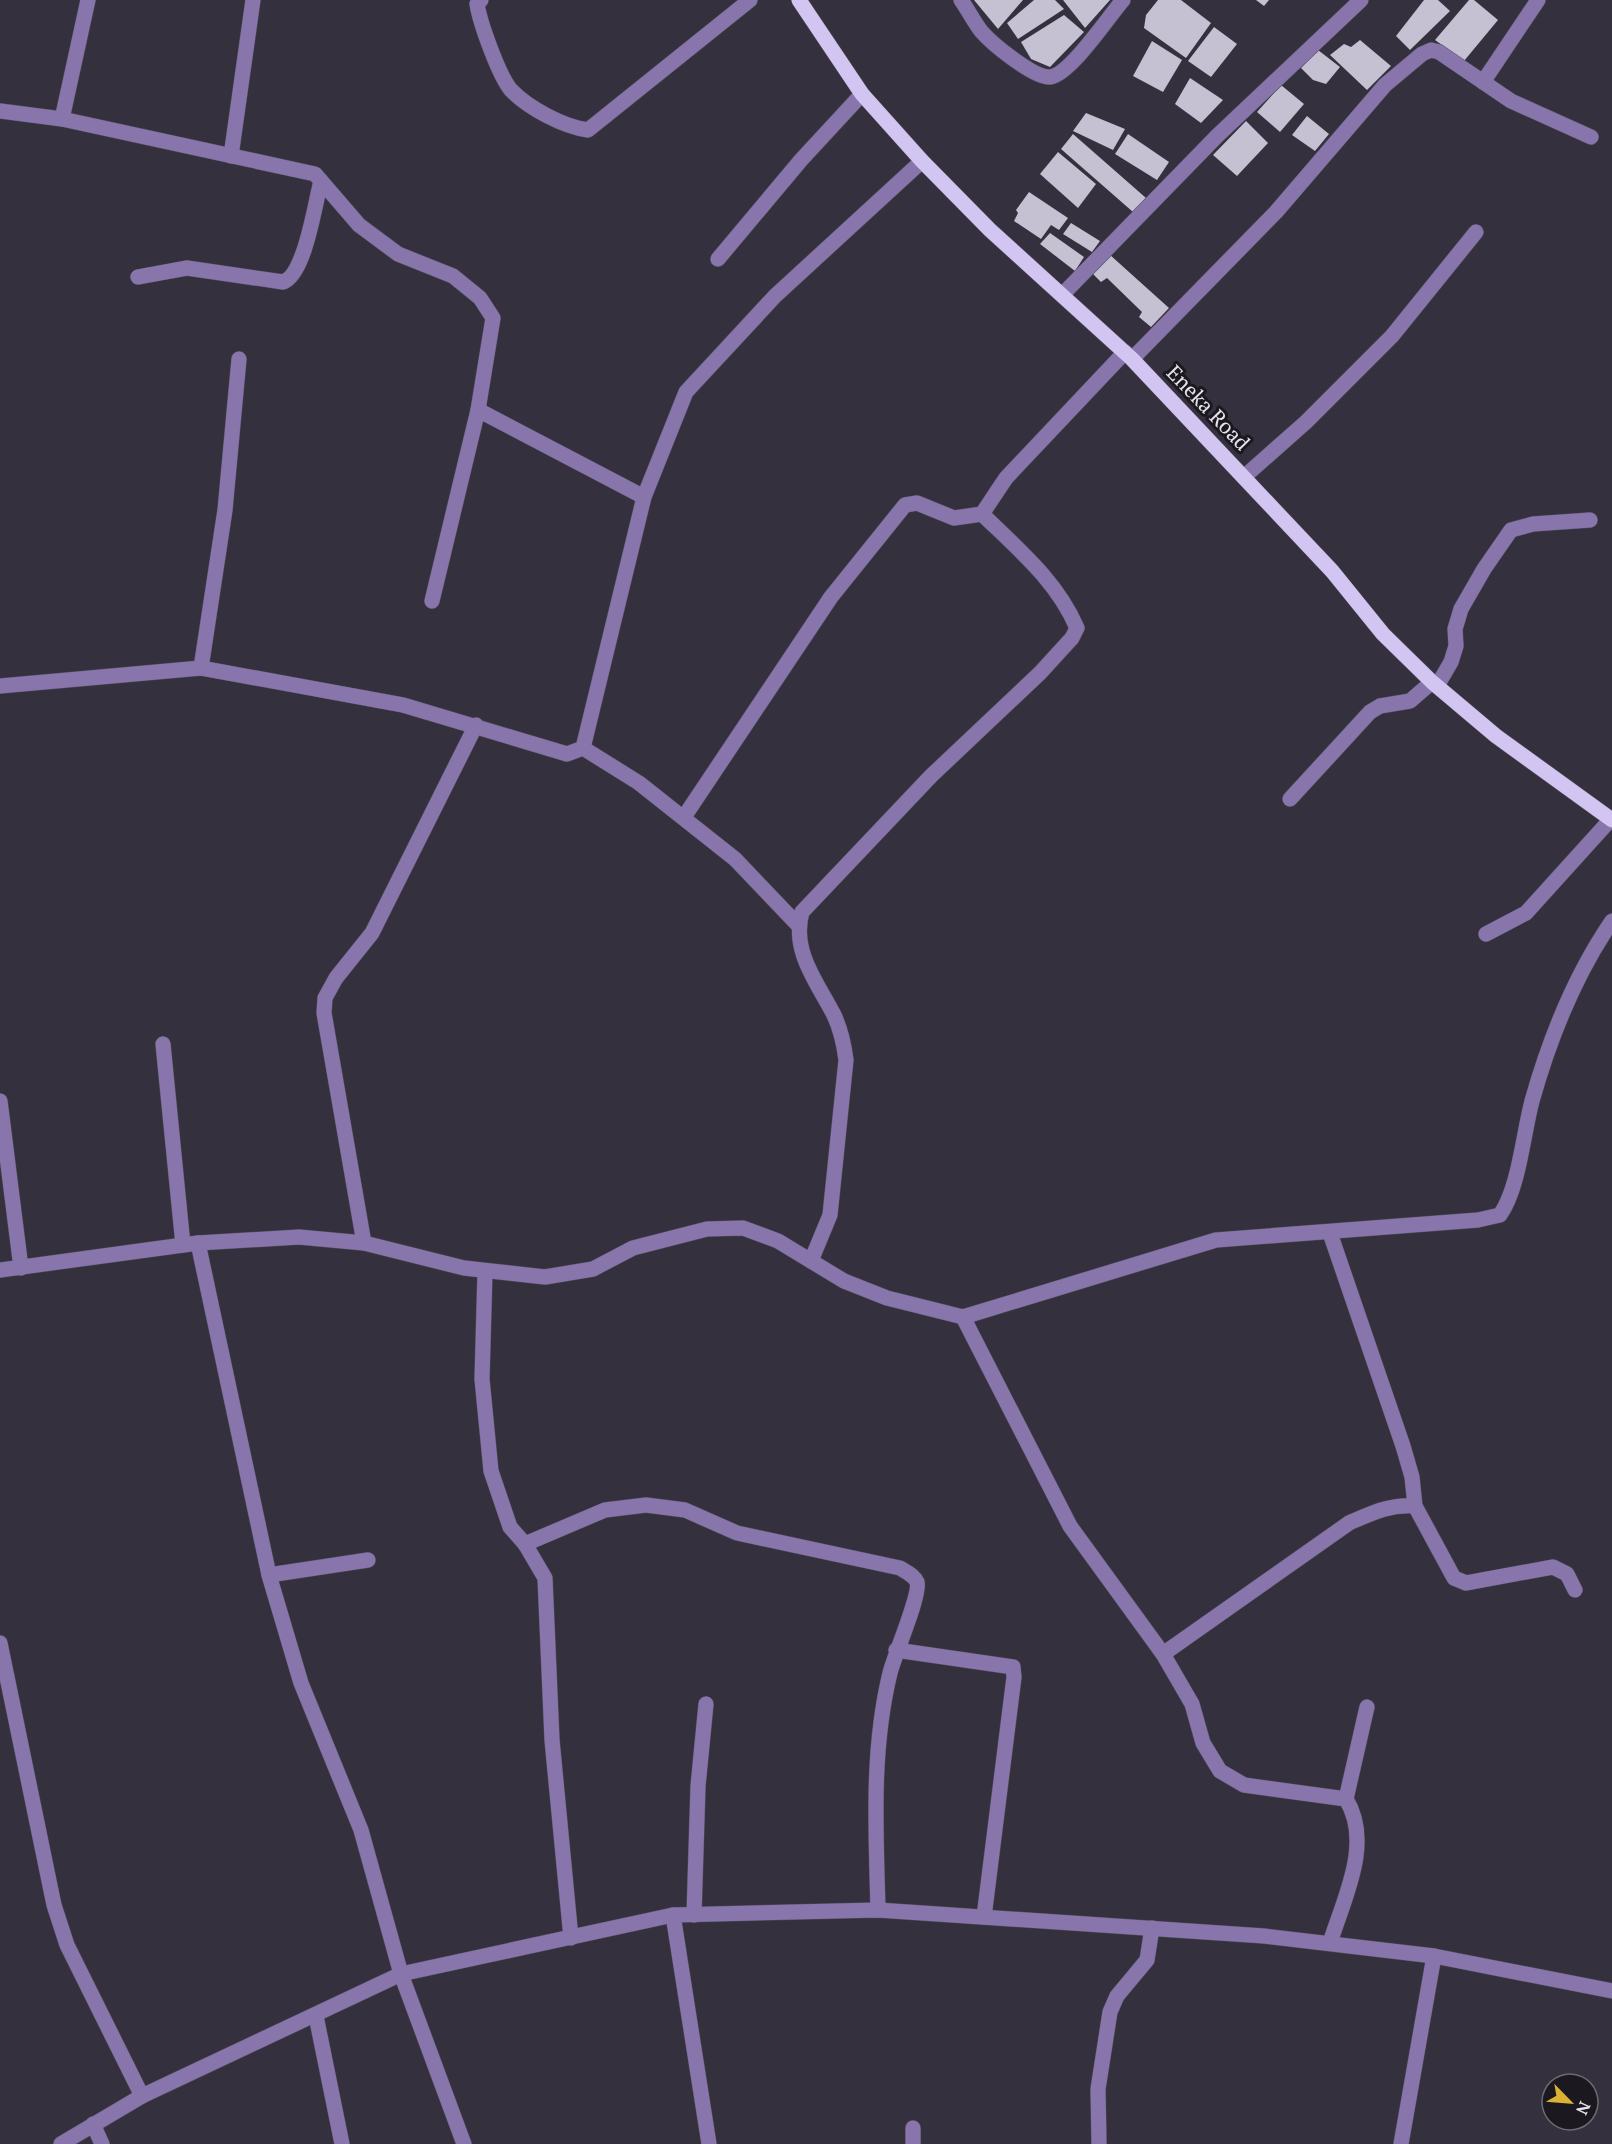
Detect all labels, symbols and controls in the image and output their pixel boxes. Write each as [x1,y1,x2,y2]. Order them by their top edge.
street label: Eneka Road [1161,358,1257,456]
north arrow [1540,2072,1600,2132]
text: N [1571,2098,1596,2118]

